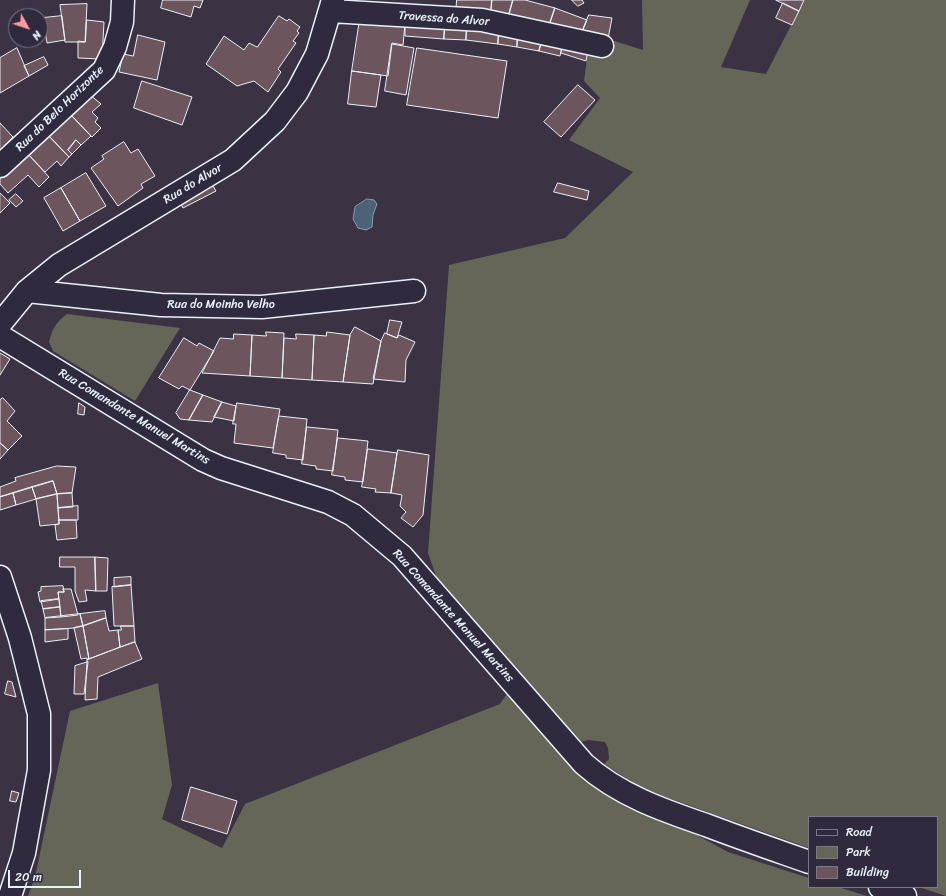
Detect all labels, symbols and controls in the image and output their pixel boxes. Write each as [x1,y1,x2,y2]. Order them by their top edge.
north arrow [8,8,48,48]
street label: Travessa do Alvor [398,9,490,29]
text: N [27,26,47,44]
street label: Rua do Belo Horizonte [13,63,107,155]
street label: Rua do Alvor [161,161,225,207]
street label: Rua do Moinho Velho [167,298,275,312]
street label: Rua Comandante Manuel Martins [56,366,212,468]
street label: Rua Comandante Manuel Martins [389,547,517,685]
legend [808,816,938,888]
text: Road [846,821,872,843]
text: Park [846,841,871,863]
text: Building [846,861,889,883]
scale bar [10,862,83,888]
text: 20 m [15,866,42,888]

